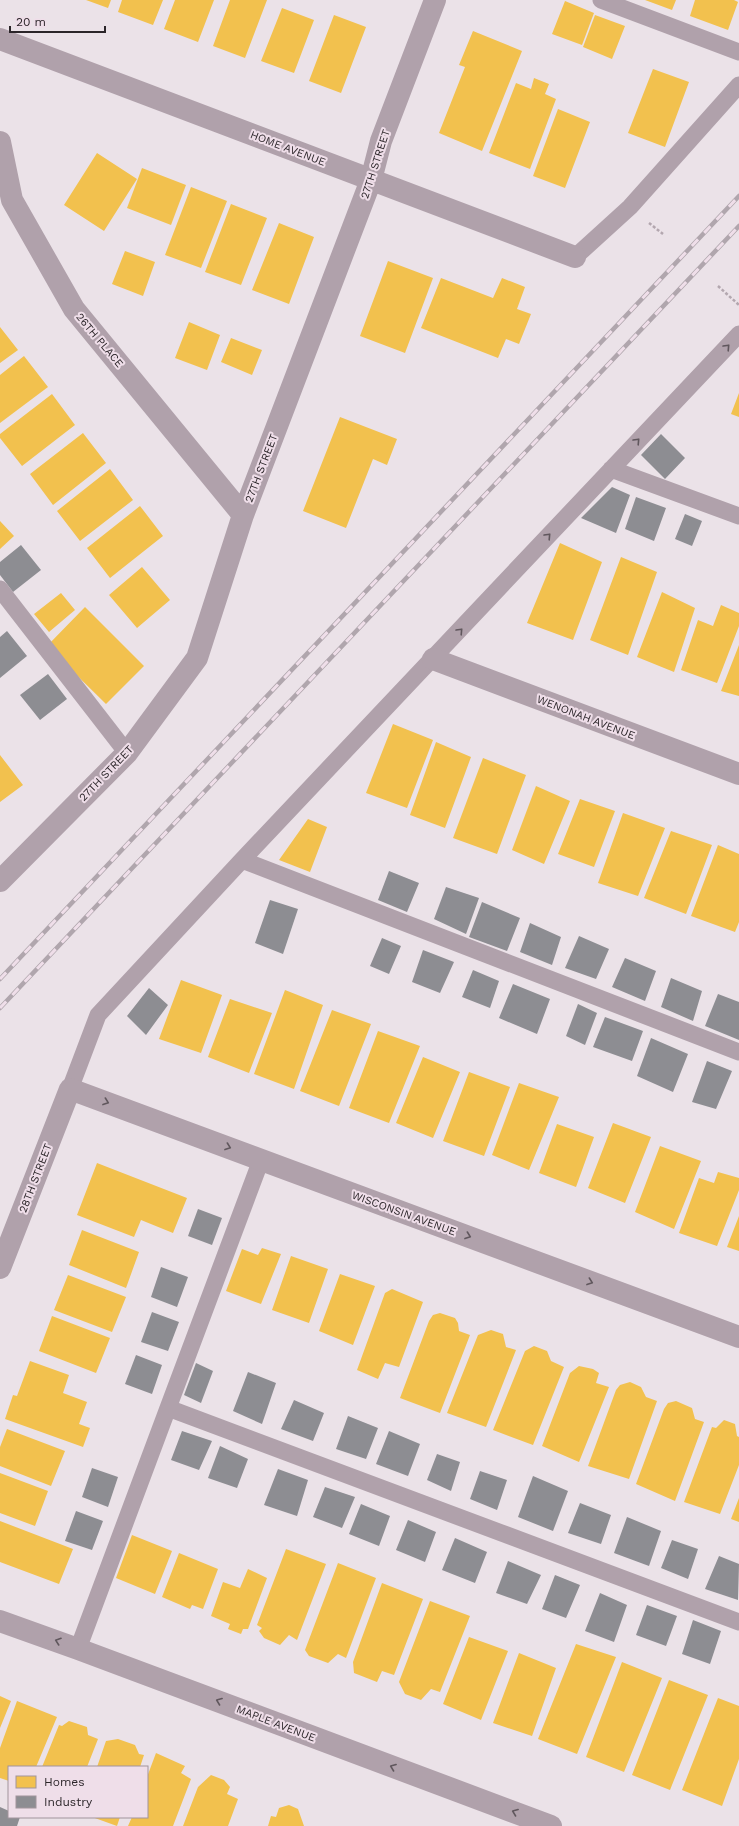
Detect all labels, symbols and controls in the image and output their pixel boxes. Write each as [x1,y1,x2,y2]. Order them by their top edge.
scale bar [10,8,105,34]
text: 20 m [16,15,46,29]
street label: 27TH STREET [358,127,393,200]
street label: HOME AVENUE [248,128,327,169]
street label: 26TH PLACE [73,311,126,370]
one-way arrow [722,344,729,351]
street label: 27TH STREET [242,432,281,504]
one-way arrow [633,438,640,446]
one-way arrow [544,533,551,541]
one-way arrow [455,628,462,636]
street label: WENONAH AVENUE [535,693,637,742]
street label: 27TH STREET [77,743,136,804]
one-way arrow [103,1098,110,1106]
street label: 28TH STREET [16,1141,55,1215]
one-way arrow [225,1143,232,1151]
street label: WISCONSIN AVENUE [350,1189,458,1238]
one-way arrow [465,1232,472,1240]
one-way arrow [587,1277,594,1285]
one-way arrow [54,1638,61,1646]
one-way arrow [215,1698,222,1706]
street label: MAPLE AVENUE [234,1702,317,1745]
one-way arrow [390,1763,397,1771]
legend [8,1766,148,1818]
text: Homes [44,1775,85,1789]
text: Industry [44,1795,93,1809]
one-way arrow [511,1809,518,1817]

